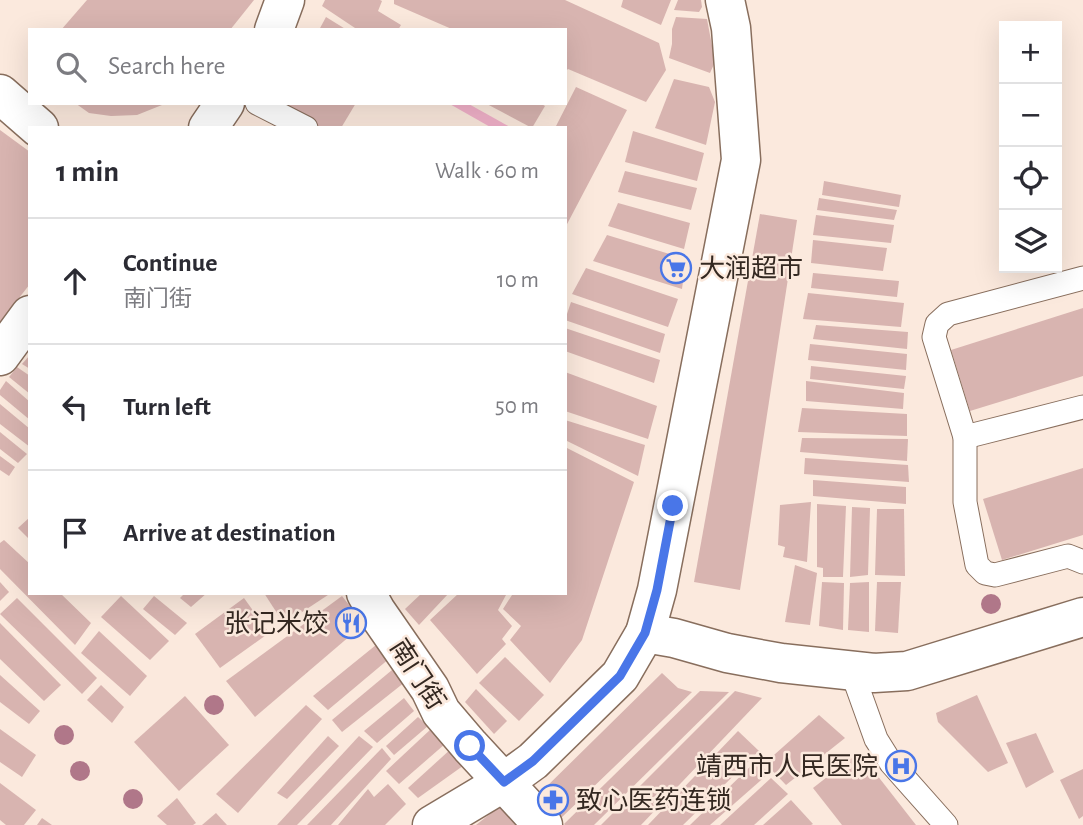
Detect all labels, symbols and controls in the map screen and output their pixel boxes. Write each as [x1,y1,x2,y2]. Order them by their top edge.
map controls [999,21,1062,273]
button: + [999,21,1062,84]
search box [28,28,567,105]
icon: search [52,48,90,86]
text: Search here [108,53,226,79]
button: − [999,84,1062,147]
button: locate [999,147,1062,210]
text: 1 min [56,157,119,187]
text: Walk · 60 m [435,160,539,183]
button: layers [999,210,1062,273]
text: Continue [123,250,218,276]
supermarket icon: 大润超市 [659,251,693,285]
place label: 大润超市 [699,254,803,282]
icon: ahead [56,262,94,300]
text: 10 m [497,269,539,292]
text: 南门街 [123,288,192,311]
icon: left [56,388,94,426]
text: Turn left [123,394,211,420]
text: 50 m [495,395,539,418]
route end [657,490,688,521]
icon: arrive [56,514,94,552]
text: Arrive at destination [123,520,336,546]
restaurant icon: 张记米饺 [334,606,368,640]
place label: 张记米饺 [224,610,328,637]
street label: 南门街 [385,634,450,714]
route start [454,730,485,761]
hospital icon: 靖西市人民医院 [884,749,918,783]
place label: 靖西市人民医院 [696,752,878,780]
pharmacy icon: 致心医药连锁 [536,783,570,817]
place label: 致心医药连锁 [576,787,732,814]

